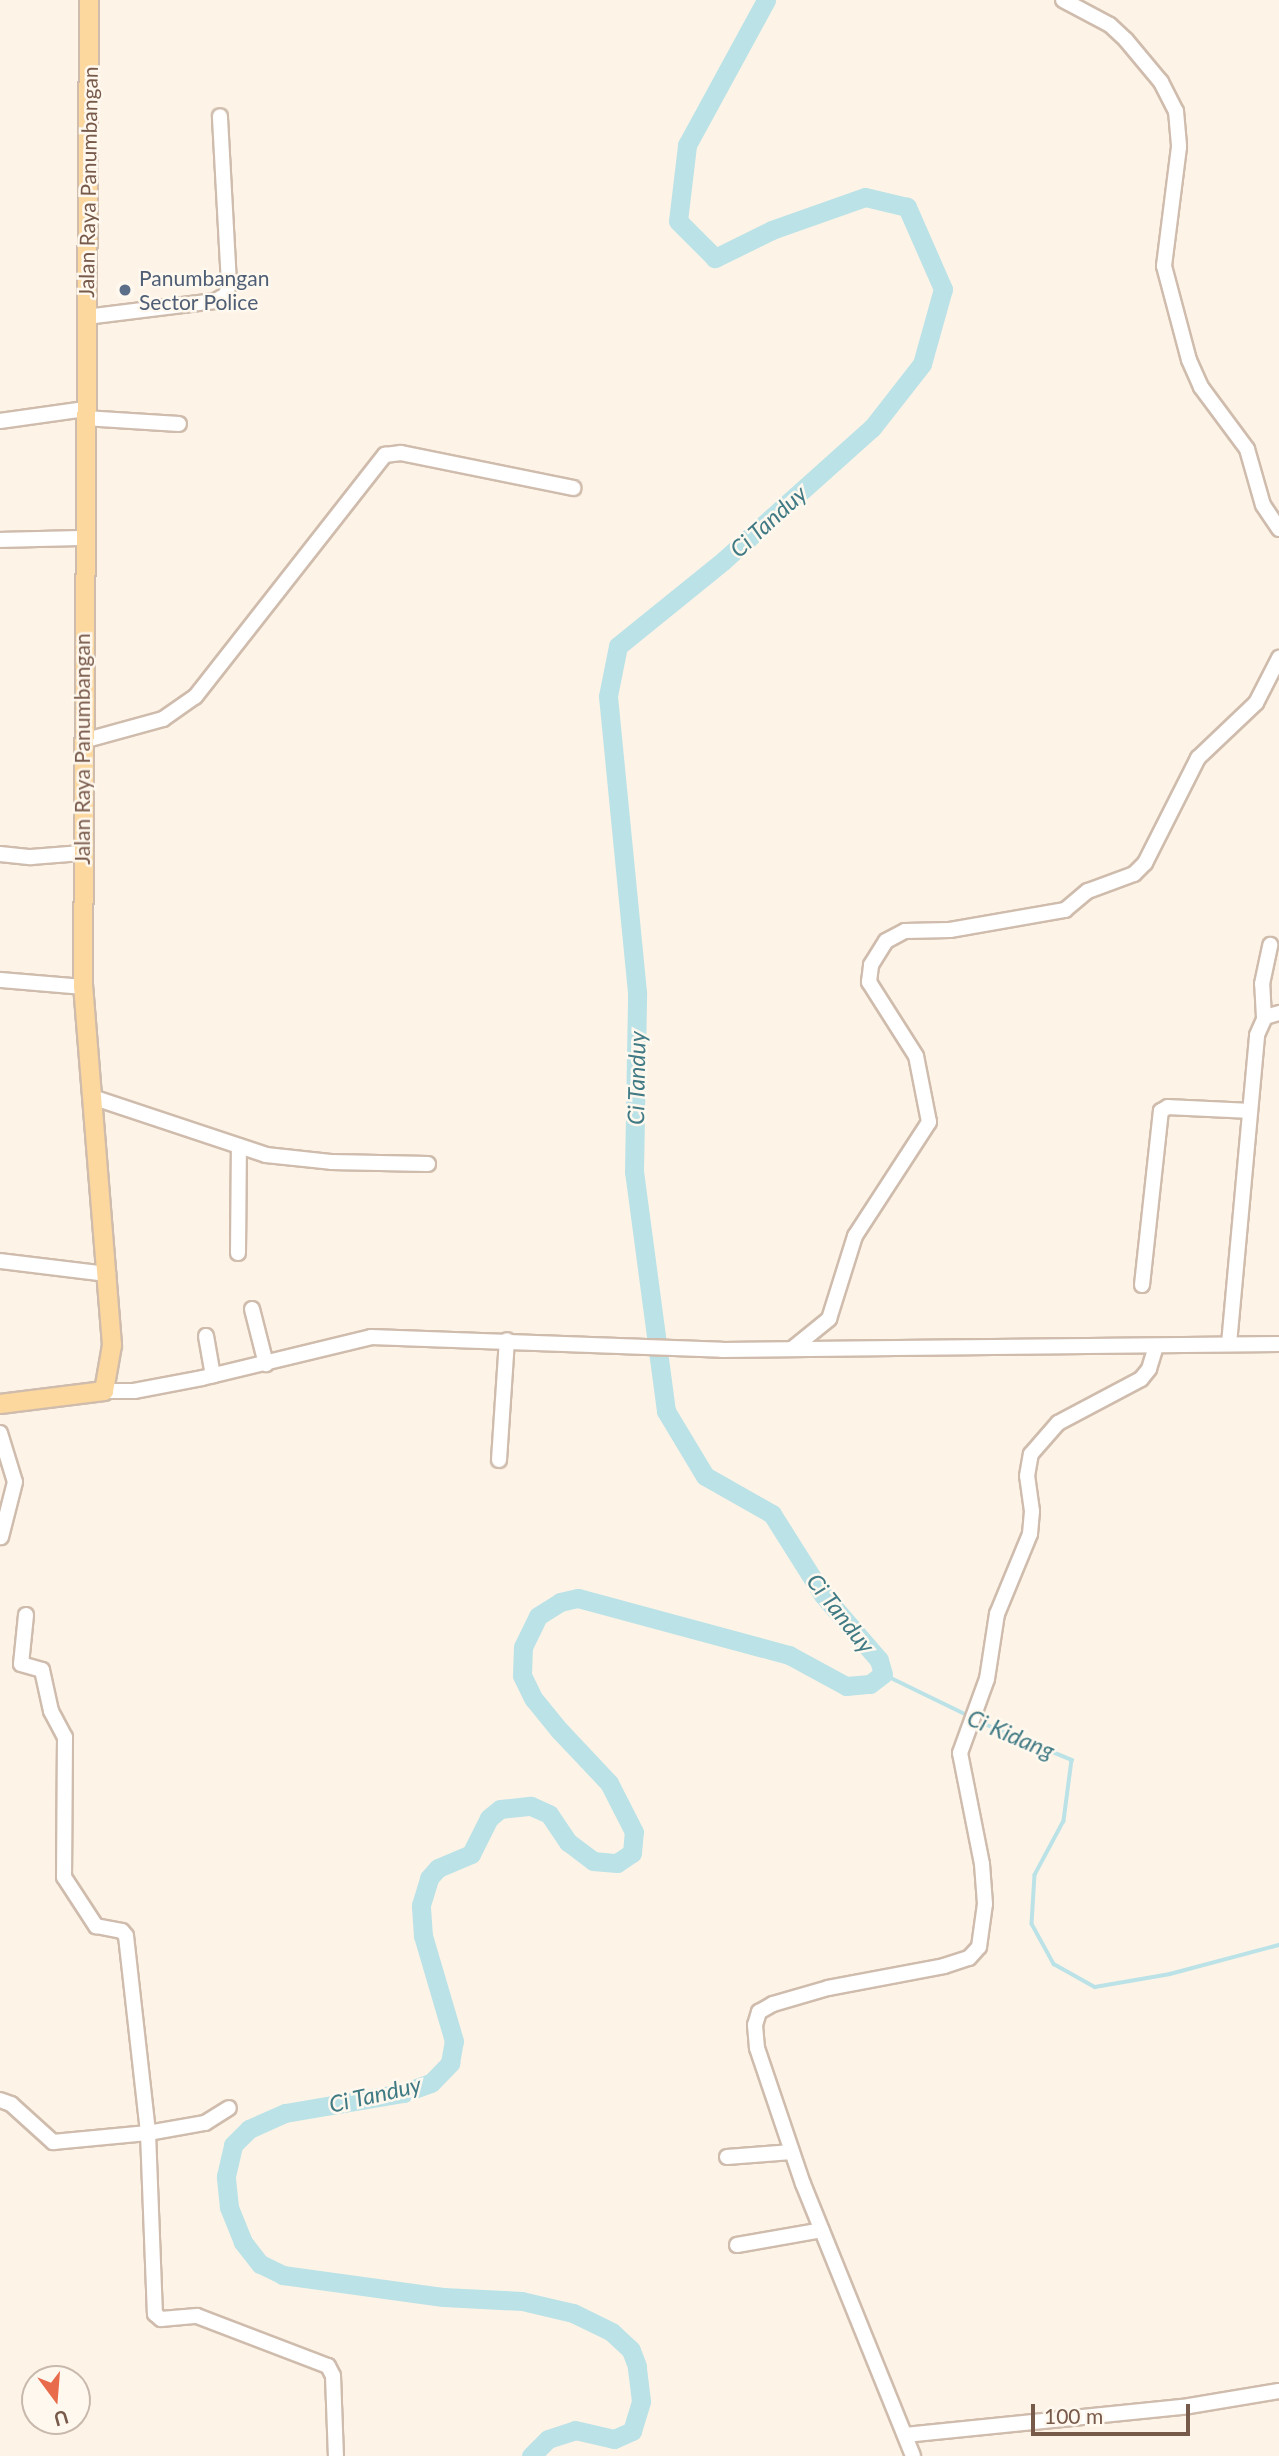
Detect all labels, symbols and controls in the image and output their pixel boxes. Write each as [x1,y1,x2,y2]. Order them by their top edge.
street label: Jalan Raya Panumbangan [73,66,103,298]
place label: Panumbangan Sector Police [139,265,269,315]
marker: Panumbangan Sector Police [117,282,133,298]
water label: Ci Tanduy [724,479,812,563]
street label: Jalan Raya Panumbangan [69,633,95,865]
water label: Ci Tanduy [621,1031,651,1125]
water label: Ci Tanduy [801,1567,881,1659]
water label: Ci Kidang [963,1703,1059,1765]
water label: Ci Tanduy [326,2070,424,2118]
north arrow [21,2365,91,2435]
scale bar [1034,2390,1193,2434]
text: 100 m [1044,2403,1103,2428]
text: U [51,2406,71,2432]

